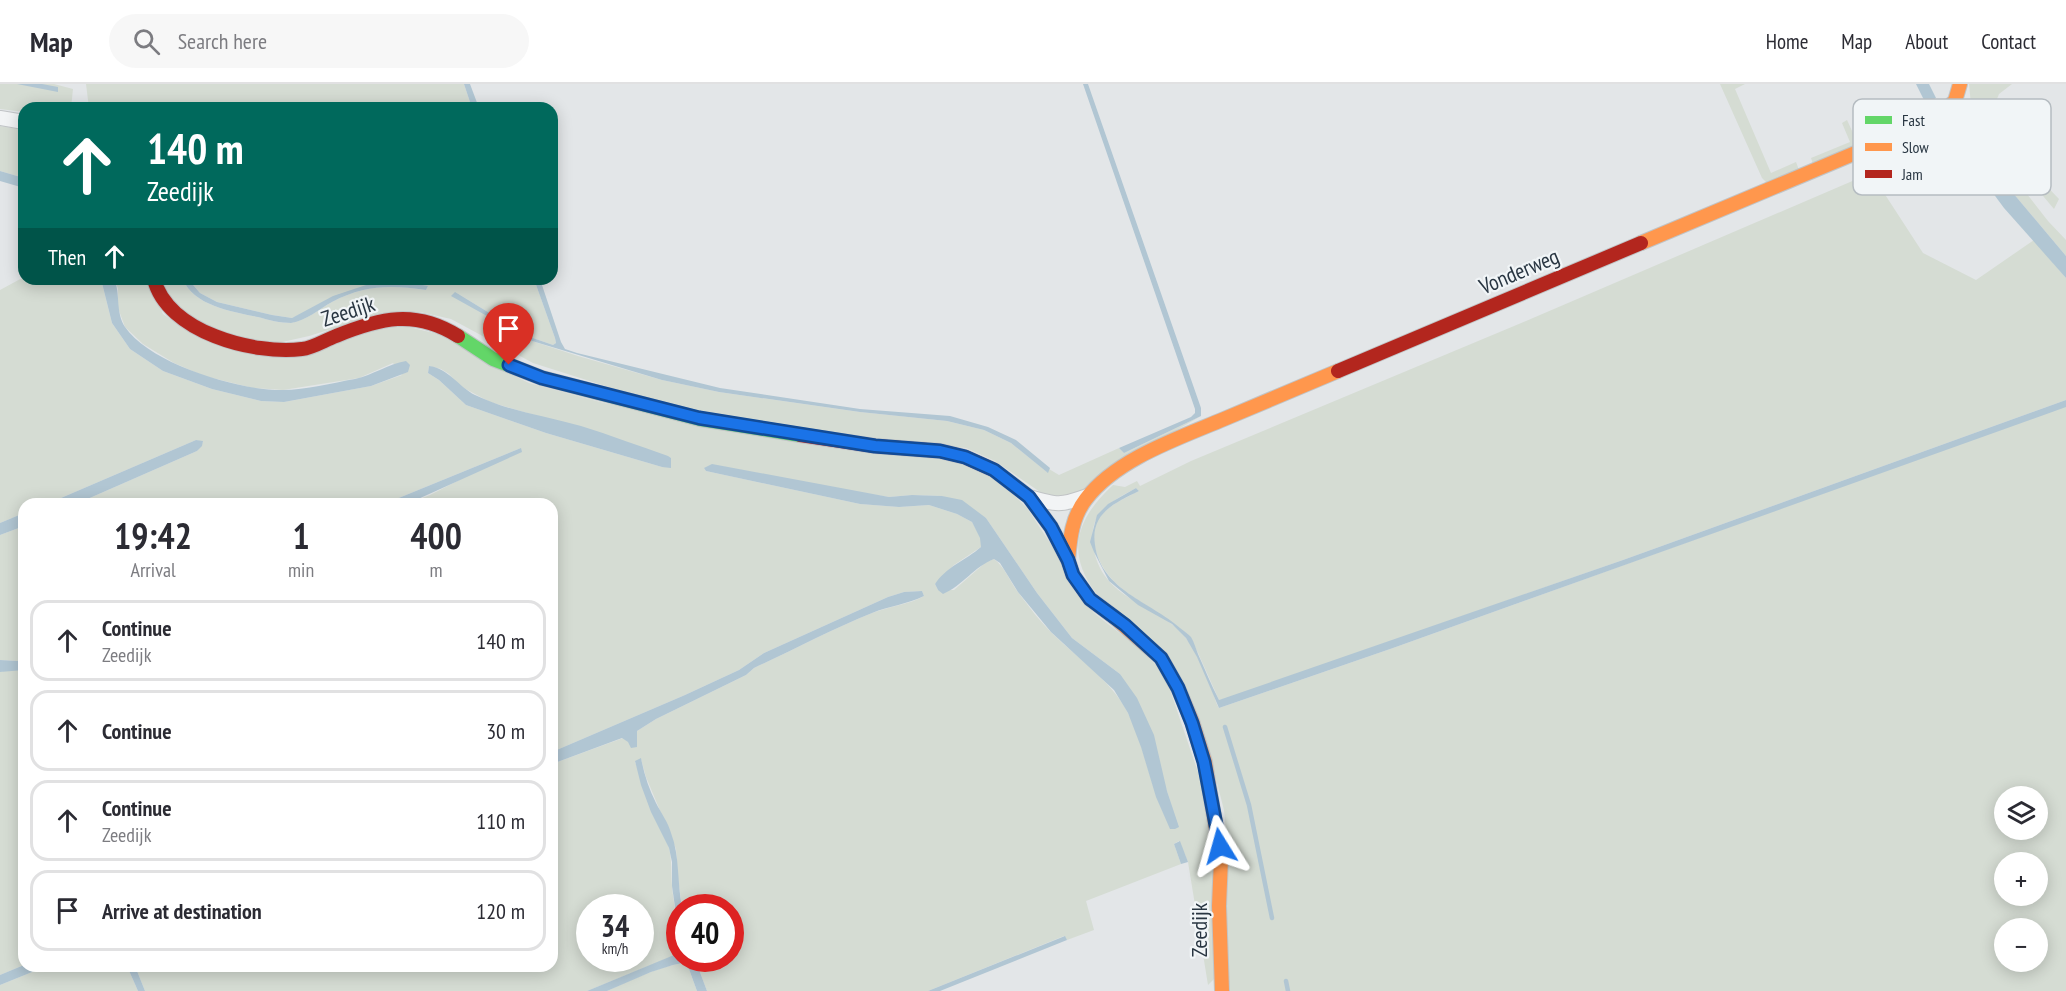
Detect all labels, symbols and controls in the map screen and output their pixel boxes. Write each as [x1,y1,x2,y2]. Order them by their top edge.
search box [109,14,529,68]
text: Map [30,23,73,60]
icon: search [130,25,163,58]
text: Search here [178,27,267,55]
text: Home [1766,28,1808,55]
text: Map [1841,28,1872,55]
text: About [1905,28,1948,55]
text: Contact [1981,28,2036,55]
legend [1853,99,2051,195]
text: Fast [1902,110,1925,130]
text: 140 m [147,121,244,176]
icon: ahead [48,126,126,204]
text: Slow [1902,137,1929,157]
text: Jam [1901,164,1923,184]
text: Zeedijk [147,174,214,208]
icon: ahead [98,240,131,273]
street label: Vonderweg [1474,242,1563,301]
text: Then [48,243,86,271]
street label: Zeedijk [318,289,379,333]
pin [483,303,534,365]
icon: arrive [492,312,525,345]
text: 19:42 [114,512,192,559]
text: 1 [292,512,310,559]
text: 400 [410,512,462,559]
text: Arrival [130,557,176,583]
text: min [288,557,314,583]
text: m [430,557,443,583]
text: Continue [102,614,172,642]
icon: ahead [51,624,84,657]
text: 140 m [476,627,525,655]
text: Zeedijk [102,642,151,668]
icon: ahead [51,714,84,747]
text: Continue [102,717,172,745]
text: 30 m [486,717,525,745]
map controls [1994,786,2048,972]
button: layers [1994,786,2048,840]
text: Continue [102,794,172,822]
icon: ahead [51,804,84,837]
text: 110 m [476,807,525,835]
position arrow [1188,814,1252,878]
text: Zeedijk [102,822,151,848]
button: + [1994,852,2048,906]
icon: arrive [51,894,84,927]
speed limit sign: 40 [666,894,744,972]
text: Arrive at destination [102,897,262,925]
text: 120 m [476,897,525,925]
street label: Zeedijk [1185,902,1213,957]
text: 34 [601,906,629,945]
button: − [1994,918,2048,972]
text: km/h [602,939,628,958]

